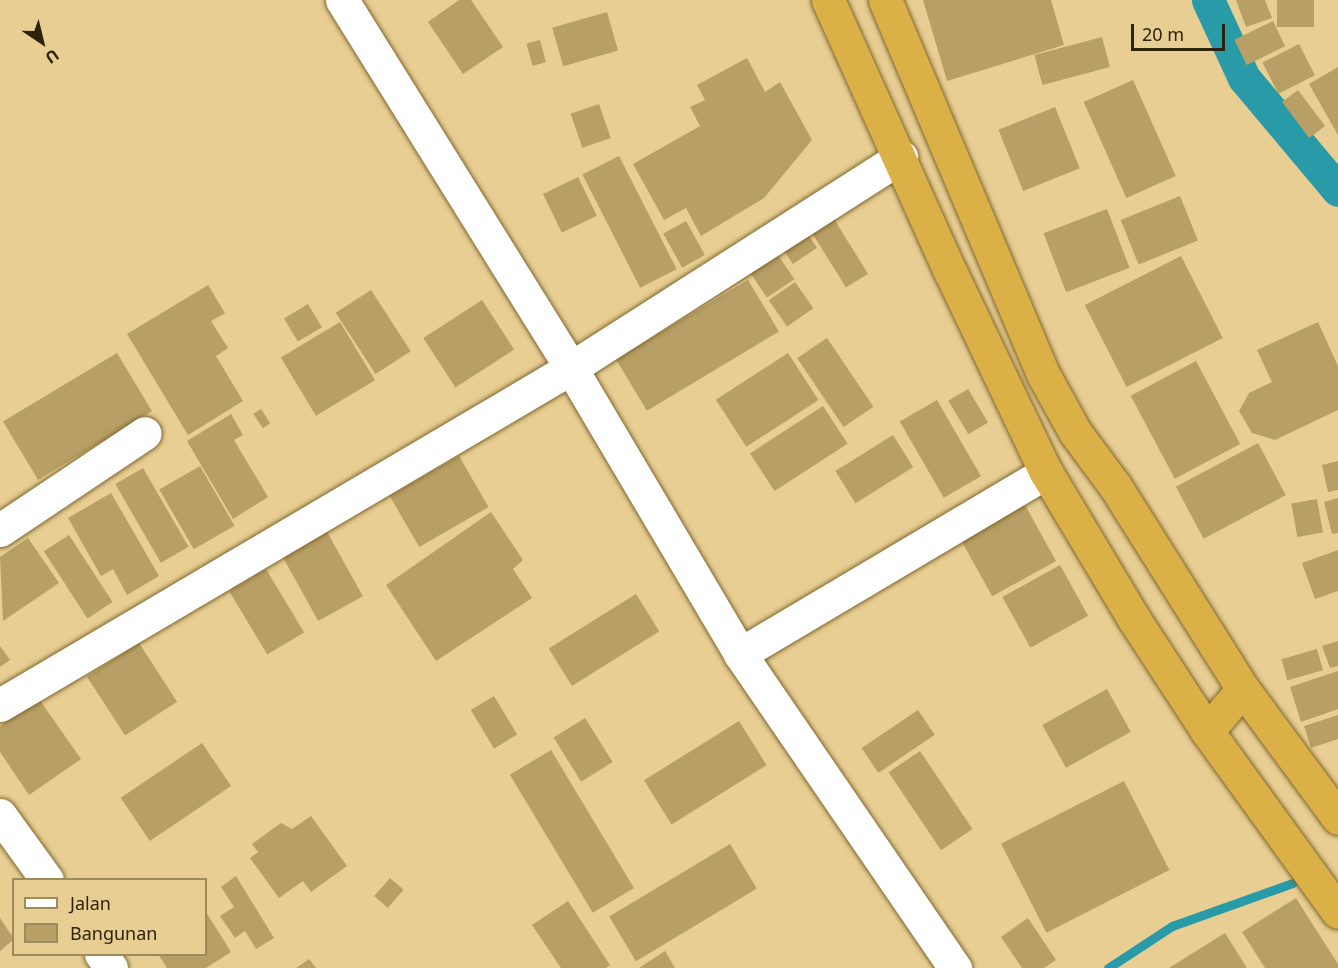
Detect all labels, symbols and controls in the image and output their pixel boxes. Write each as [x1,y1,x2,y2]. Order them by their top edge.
north arrow [12,12,72,72]
scale bar [1134,12,1228,50]
text: 20 m [1142,22,1184,46]
text: U [41,44,64,69]
legend [12,878,207,956]
text: Jalan [70,891,111,915]
text: Bangunan [70,921,157,945]

